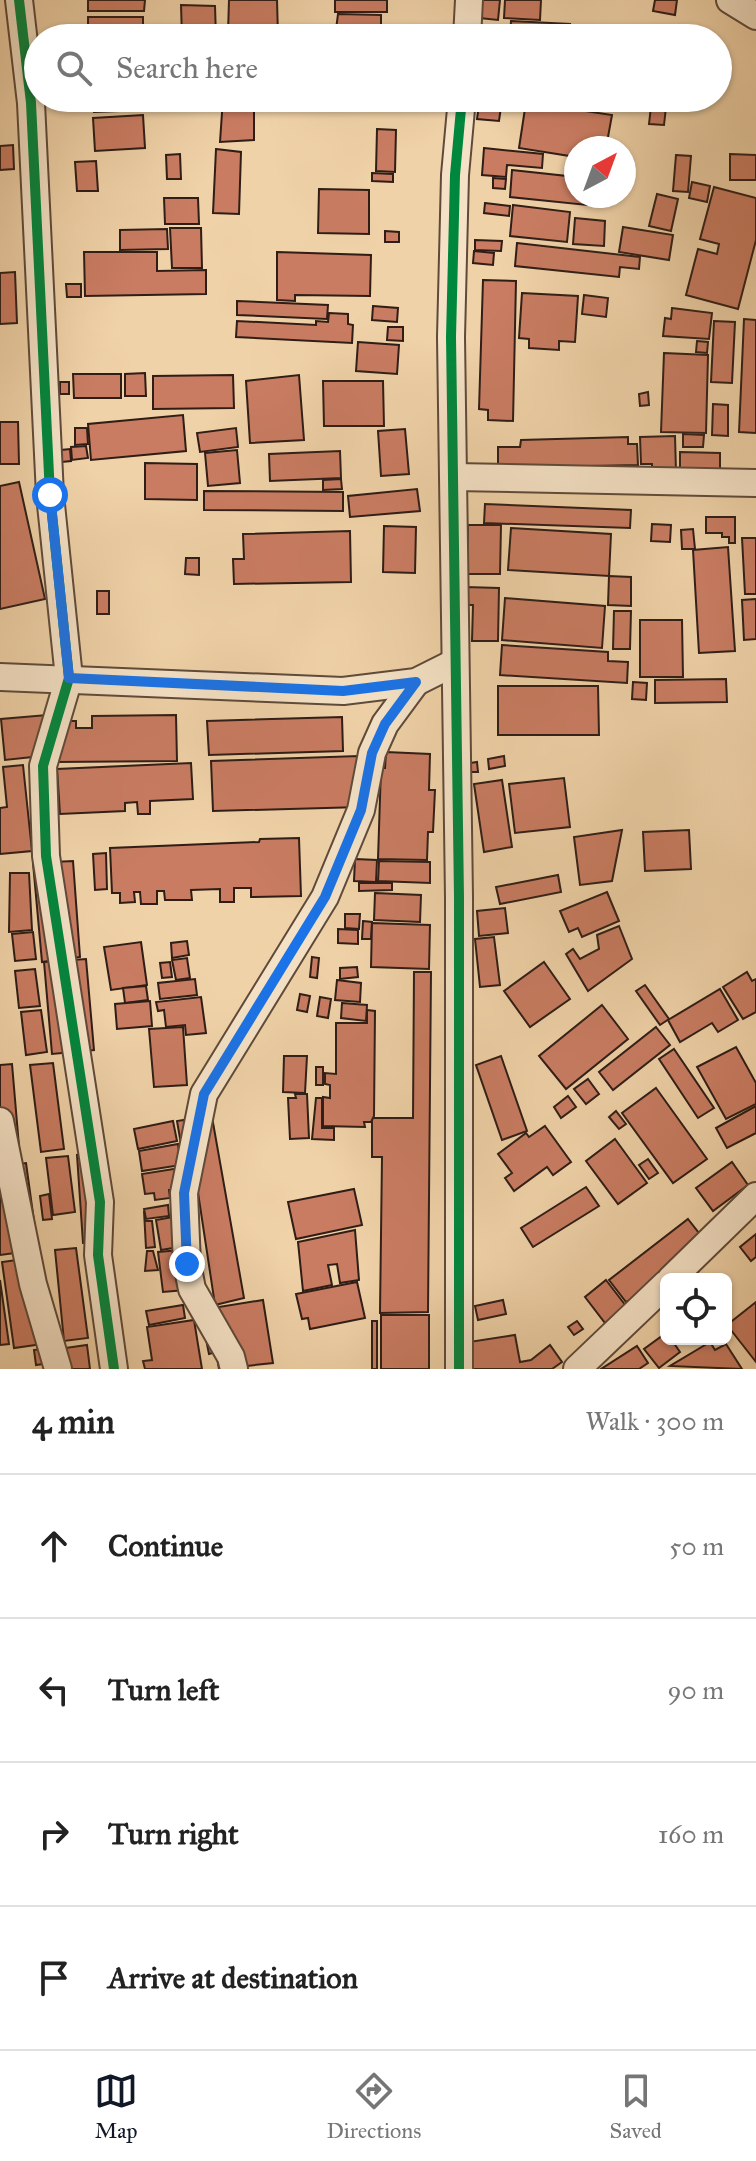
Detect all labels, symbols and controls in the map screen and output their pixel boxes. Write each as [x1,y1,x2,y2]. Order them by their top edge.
search box [24,24,732,112]
icon: search [52,46,96,90]
text: Search here [116,50,258,86]
north arrow [564,136,636,208]
route start [32,477,68,513]
route end [169,1246,205,1282]
map controls [660,1273,732,1345]
button: locate [660,1273,732,1345]
text: 4 min [32,1401,115,1442]
text: Walk · 300 m [585,1405,724,1437]
icon: ahead [32,1524,76,1568]
text: Continue [108,1528,223,1564]
text: 50 m [669,1530,724,1562]
icon: left [32,1668,76,1712]
text: Turn left [108,1672,219,1708]
text: 90 m [667,1674,724,1706]
icon: right [32,1812,76,1856]
text: Turn right [108,1816,239,1852]
text: 160 m [658,1818,724,1850]
icon: arrive [32,1956,76,2000]
text: Arrive at destination [108,1960,358,1996]
tab: Map [94,2069,138,2144]
tab: Directions [326,2069,421,2144]
tab: Saved [610,2069,662,2144]

